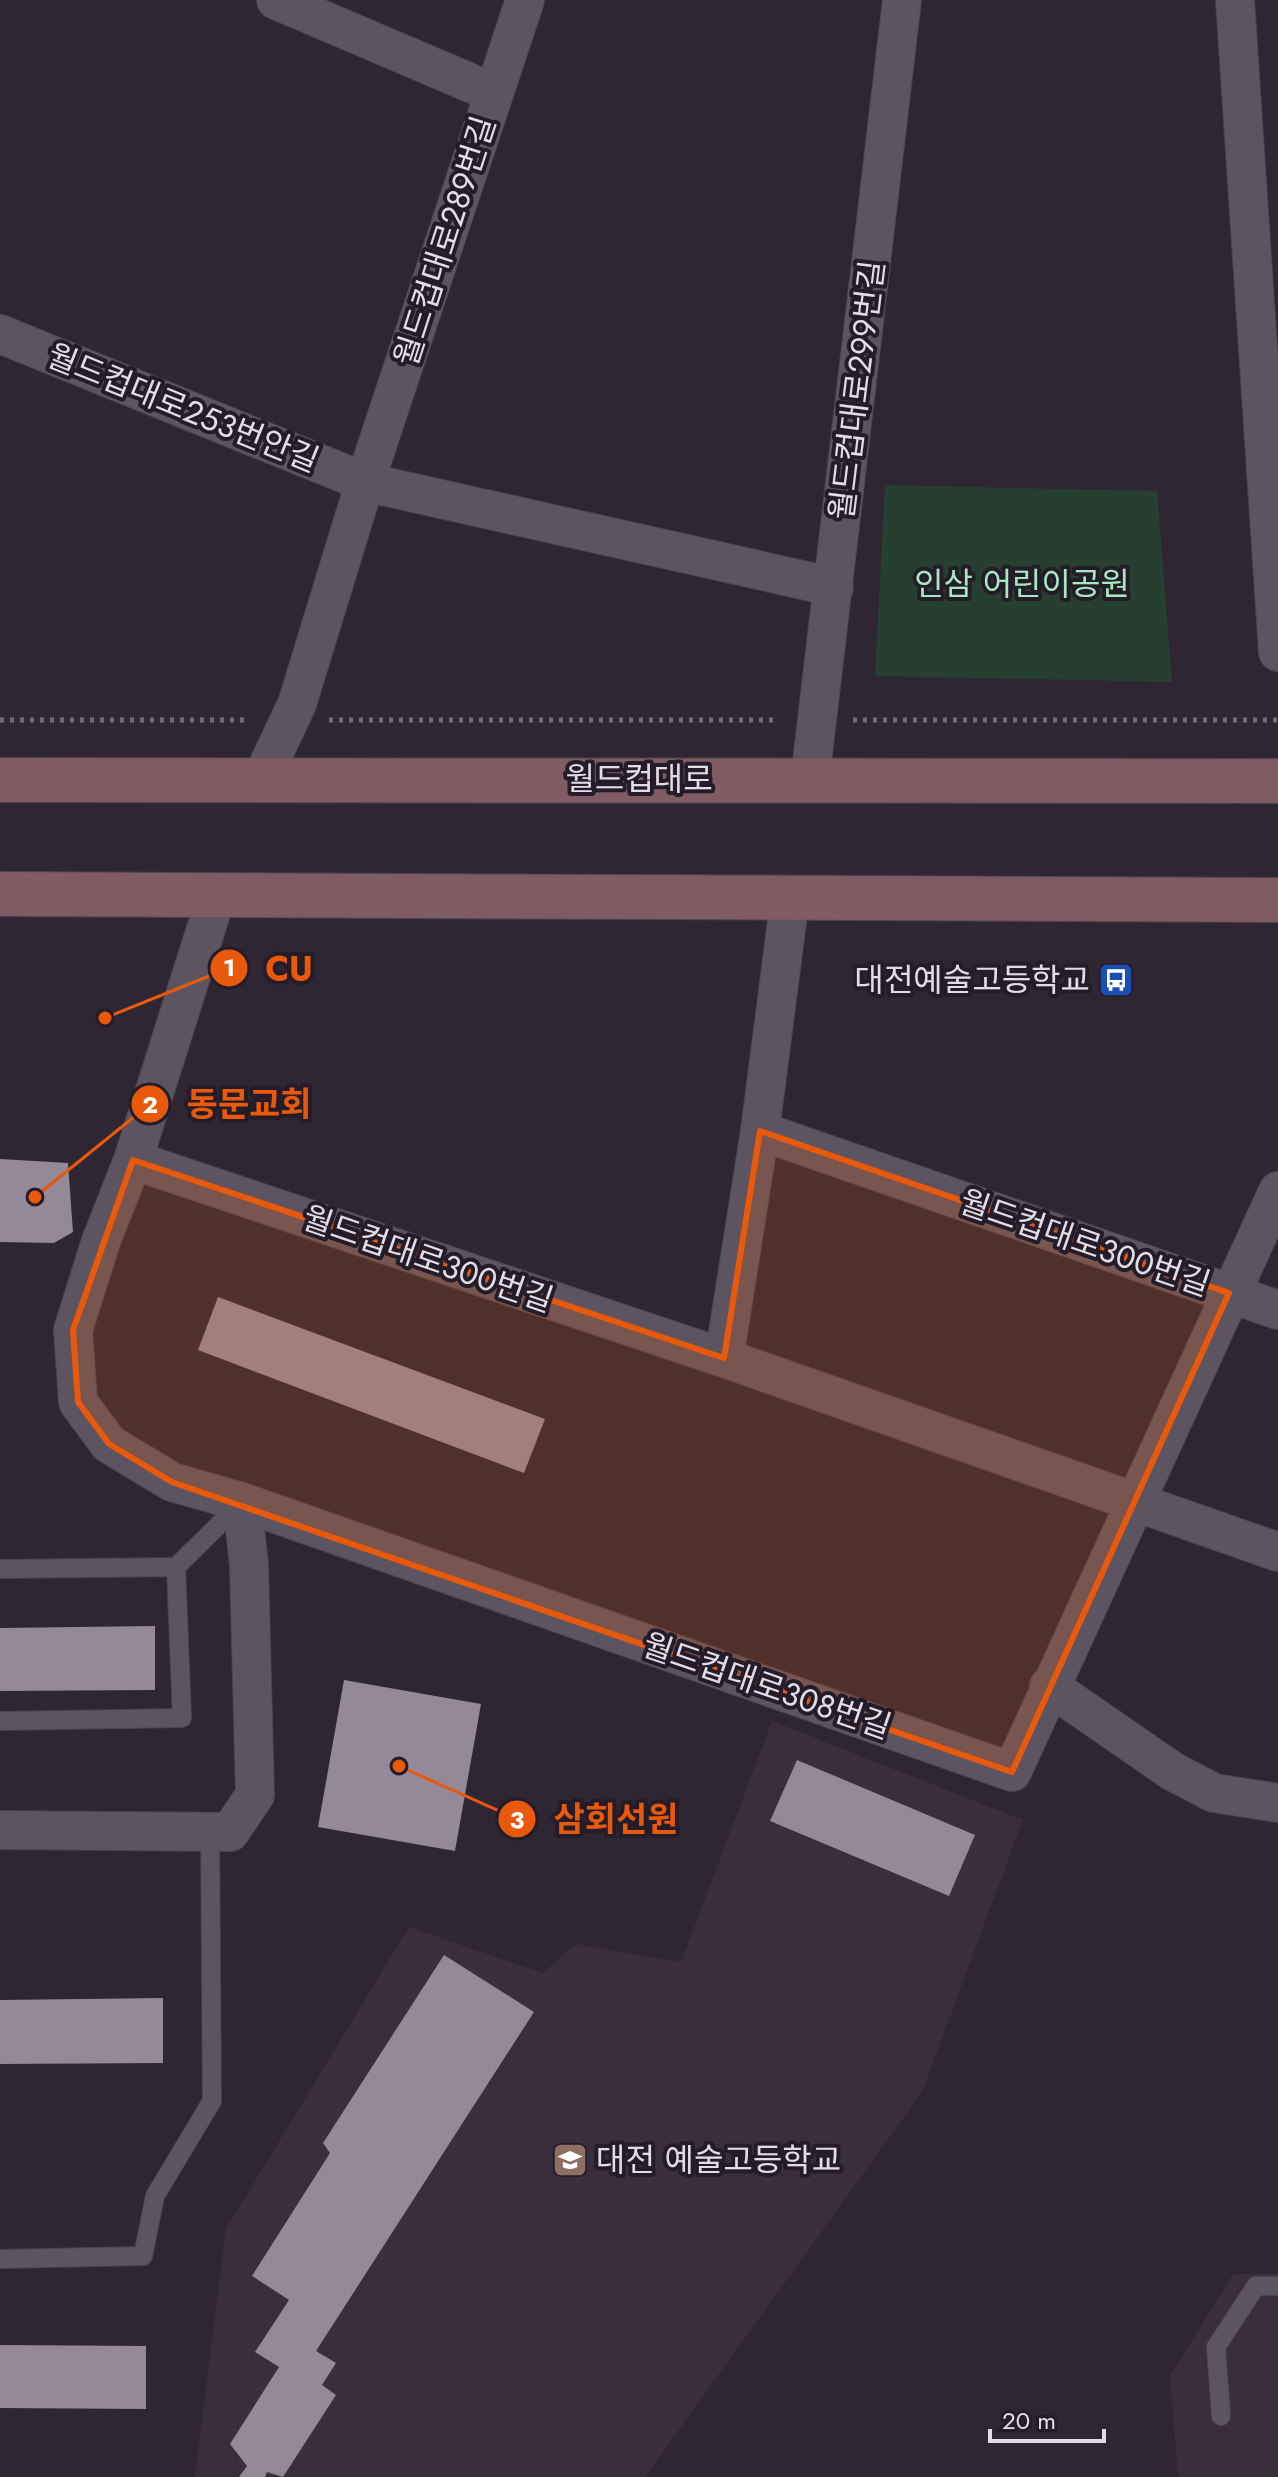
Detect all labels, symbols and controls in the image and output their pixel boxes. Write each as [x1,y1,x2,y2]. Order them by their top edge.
street label: 월드컵대로289번길 [383,110,507,372]
street label: 월드컵대로299번길 [818,258,896,522]
street label: 월드컵대로253번안길 [40,332,326,484]
park label: 인삼 어린이공원 [914,561,1130,607]
street label: 월드컵대로 [565,756,713,802]
callout: CU [209,939,328,997]
text: CU [265,944,313,993]
text: 1 [223,950,235,985]
place label: 대전예술고등학교 [854,957,1090,1003]
bus stop icon: 대전예술고등학교 [1097,961,1135,999]
callout: 동문교회 [130,1075,327,1133]
text: 동문교회 [186,1080,312,1129]
text: 2 [142,1087,158,1122]
street label: 월드컵대로300번길 [954,1179,1216,1307]
street label: 월드컵대로300번길 [297,1195,559,1323]
street label: 월드컵대로308번길 [636,1622,898,1750]
callout: 삼회선원 [497,1790,695,1848]
text: 삼회선원 [553,1795,679,1844]
text: 3 [510,1802,525,1837]
place label: 대전 예술고등학교 [596,2137,841,2183]
school or university icon: 대전 예술고등학교 [551,2141,589,2179]
scale bar [990,2393,1104,2443]
text: 20 m [1002,2403,1056,2438]

